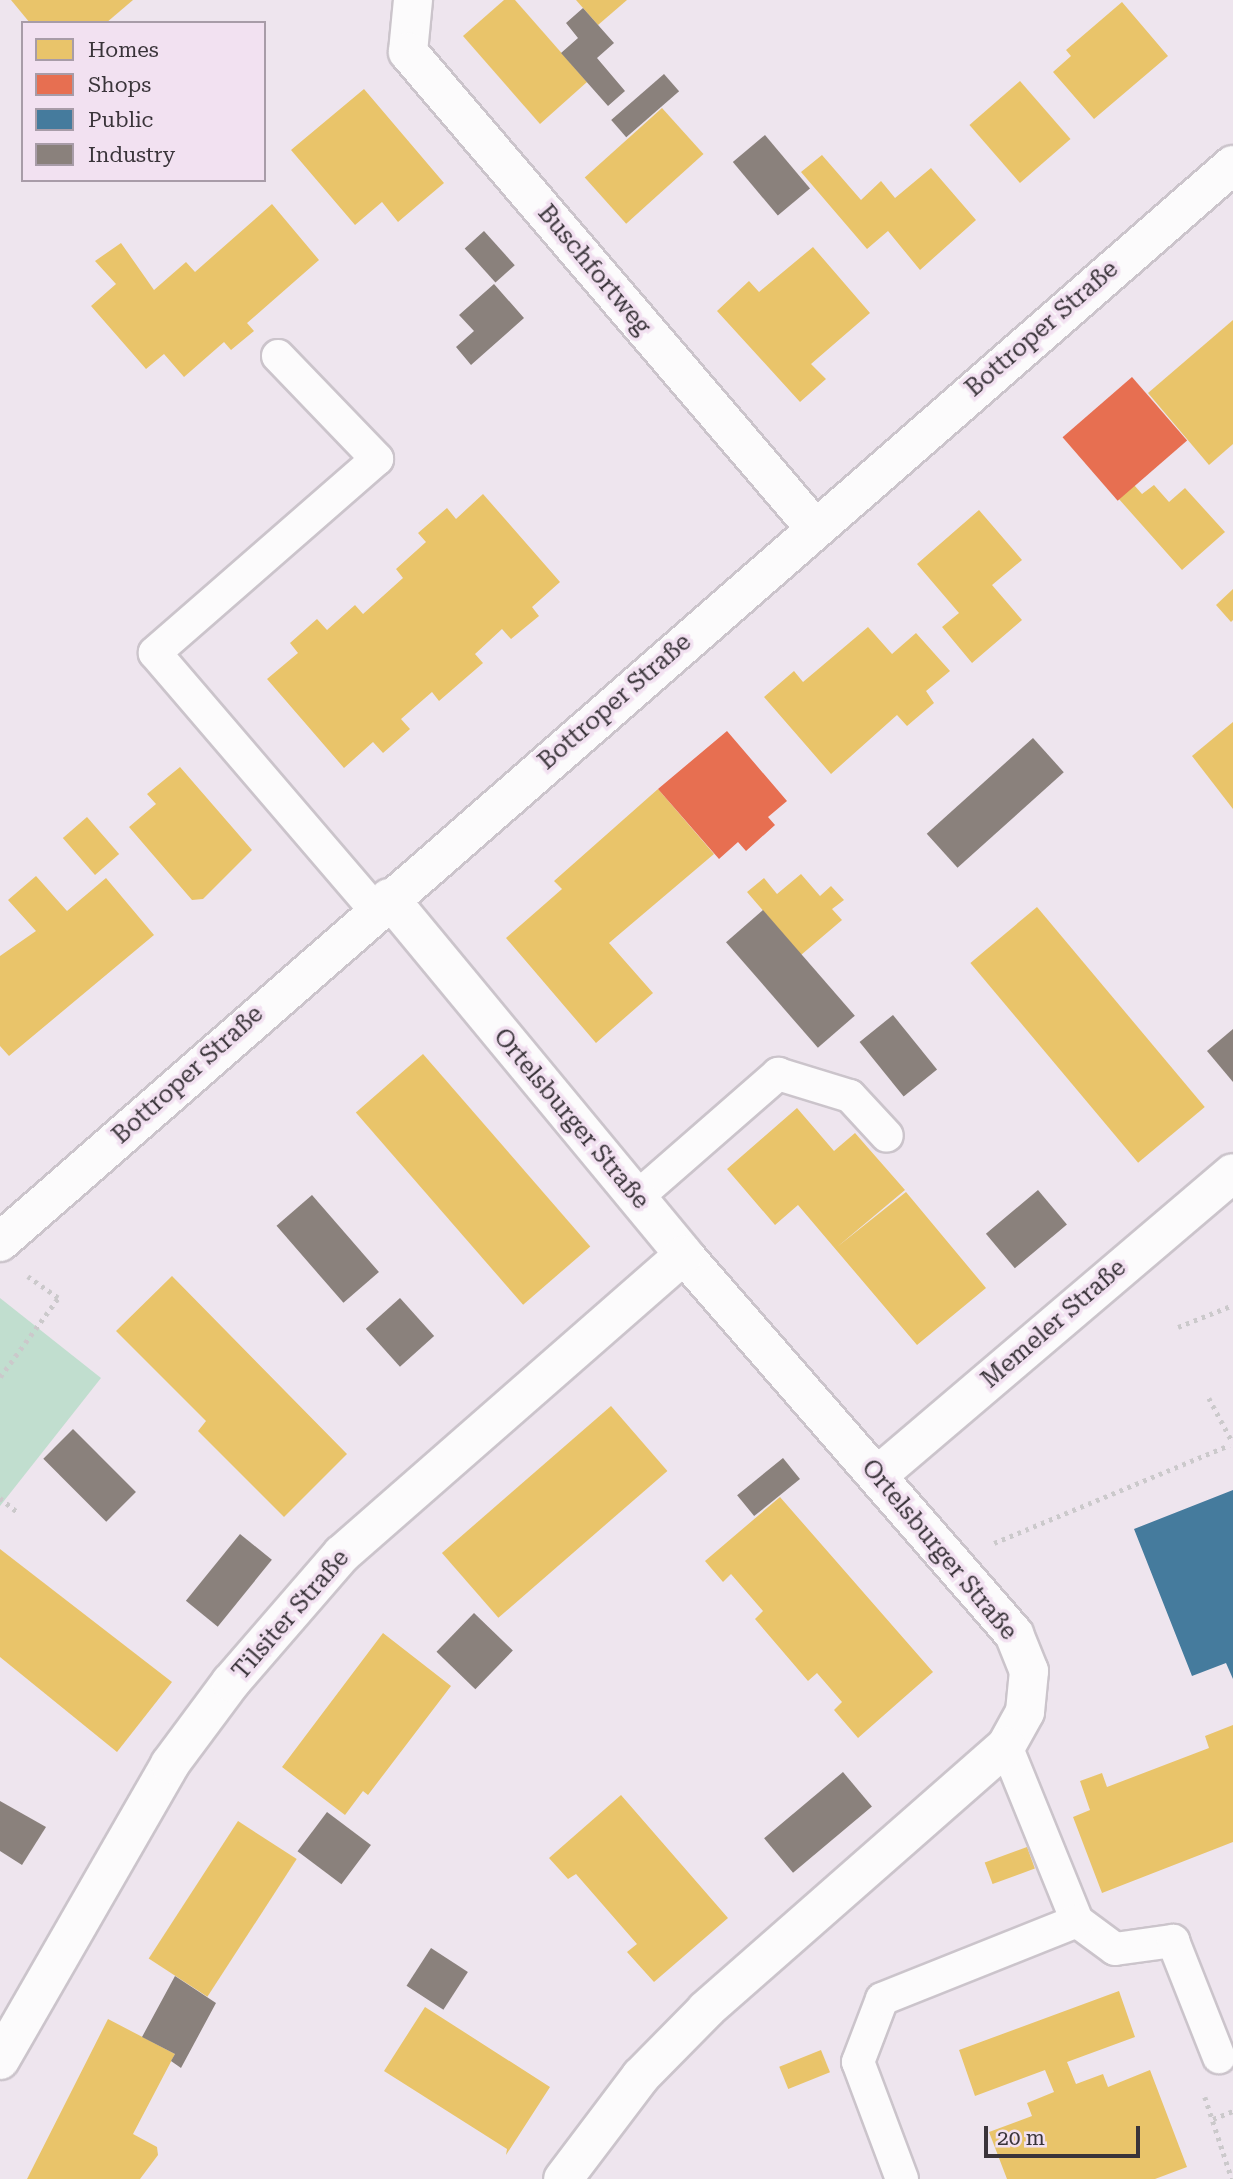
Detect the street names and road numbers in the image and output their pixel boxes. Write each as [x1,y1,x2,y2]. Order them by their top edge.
street label: Buschfortweg [531,199,657,341]
street label: Bottroper Straße [960,255,1124,403]
street label: Bottroper Straße [533,628,697,776]
street label: Bottroper Straße [107,1000,269,1150]
street label: Ortelsburger Straße [487,1023,655,1215]
street label: Memeler Straße [976,1254,1132,1394]
street label: Ortelsburger Straße [855,1454,1023,1646]
street label: Tilsiter Straße [227,1544,355,1686]

